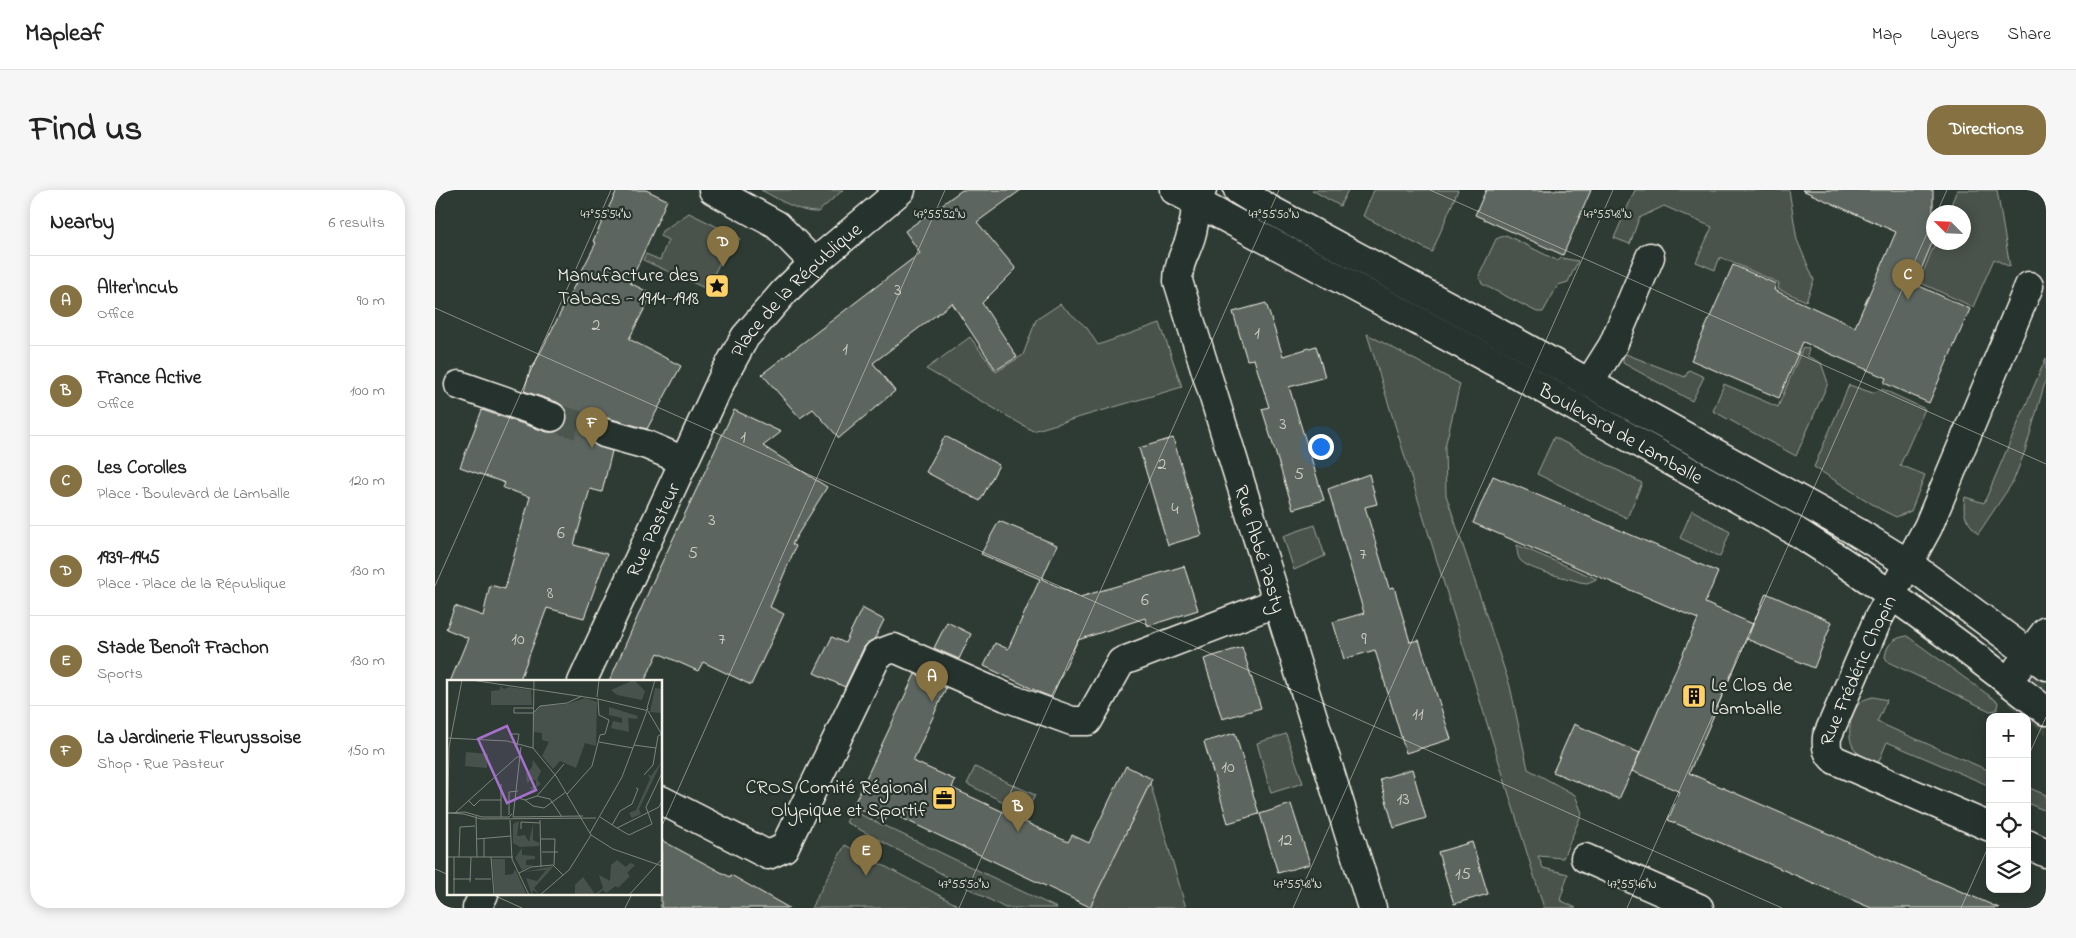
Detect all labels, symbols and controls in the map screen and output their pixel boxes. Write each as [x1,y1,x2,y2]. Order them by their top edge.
text: Mapleaf [25,17,104,52]
text: Map [1872,22,1902,48]
text: Layers [1930,22,1980,48]
text: Share [2008,22,2051,48]
text: Find us [30,105,142,156]
button: Directions [1927,105,2046,155]
north arrow [1926,205,1971,250]
text: 47°55'54"N [581,206,631,224]
text: 47°55'52"N [914,206,966,224]
text: 47°55'50"N [1248,206,1300,224]
text: 47°55'48"N [1584,206,1632,224]
text: Nearby [50,208,114,238]
text: 6 results [328,211,385,235]
street label: Place de la République [725,217,869,363]
pin: D [707,226,739,267]
pin: C [1892,259,1924,300]
place label: Manufacture des Tabacs - 1914-1918 [557,262,699,314]
place icon: Manufacture des Tabacs - 1914-1918 [704,273,730,299]
text: Alter'Incub [97,275,178,302]
house number: 3 [894,278,902,304]
text: A [61,289,71,313]
text: 90 m [357,289,385,313]
text: Office [97,302,134,326]
house number: 2 [592,313,601,339]
house number: 1 [1254,321,1260,347]
house number: 1 [842,337,848,363]
text: France Active [97,365,201,392]
street label: Boulevard de Lamballe [1532,377,1708,493]
text: B [61,379,71,403]
text: 100 m [350,379,385,403]
text: Office [97,392,134,416]
pin: F [576,407,608,448]
house number: 3 [1279,412,1287,438]
house number: 1 [740,425,746,451]
your location [1308,434,1334,460]
house number: 2 [1158,452,1167,478]
text: Les Corolles [97,455,187,482]
house number: 5 [1294,462,1304,488]
text: C [62,469,70,493]
text: 120 m [349,469,385,493]
street label: Rue Pasteur [620,478,689,583]
text: Place · Boulevard de Lamballe [97,482,290,506]
street label: Rue Abbé Pasty [1225,482,1292,617]
house number: 4 [1171,497,1179,523]
house number: 3 [708,508,716,534]
house number: 6 [557,521,565,547]
house number: 5 [688,541,698,567]
house number: 7 [1359,542,1367,568]
text: 1939-1945 [97,545,160,572]
text: D [60,559,72,583]
text: 130 m [350,559,385,583]
text: Place · Place de la République [97,572,286,596]
house number: 8 [547,581,554,607]
house number: 6 [1141,588,1149,614]
street label: Rue Frédéric Chopin [1814,590,1905,746]
house number: 10 [511,627,525,653]
house number: 7 [718,627,726,653]
house number: 9 [1361,627,1367,653]
text: Stade Benoît Frachon [97,635,269,662]
text: E [61,649,71,673]
text: 130 m [350,649,385,673]
pin: A [916,661,948,702]
text: Sports [97,662,143,686]
place label: Le Clos de Lamballe [1711,672,1793,724]
inset map [447,680,663,896]
building icon: Le Clos de Lamballe [1681,683,1707,709]
house number: 11 [1412,702,1424,728]
map controls [1986,713,2031,893]
button: + [1986,713,2031,758]
text: La Jardinerie Fleuryssoise [97,725,301,752]
text: F [61,739,71,763]
text: 150 m [347,739,385,763]
text: Shop · Rue Pasteur [97,752,224,776]
house number: 10 [1221,755,1235,781]
button: − [1986,758,2031,803]
place label: CROS Comité Régional Olypique et Sportif [746,774,928,826]
office icon: CROS Comité Régional Olypique et Sportif [931,785,957,811]
house number: 13 [1396,787,1410,813]
pin: B [1002,791,1034,832]
button: locate [1986,803,2031,848]
house number: 12 [1278,828,1292,854]
pin: E [850,835,882,876]
button: layers [1986,848,2031,893]
house number: 15 [1455,862,1471,888]
text: 47°55'50"N [938,876,990,894]
text: 47°55'48"N [1274,876,1322,894]
text: 47°55'46"N [1607,876,1657,894]

